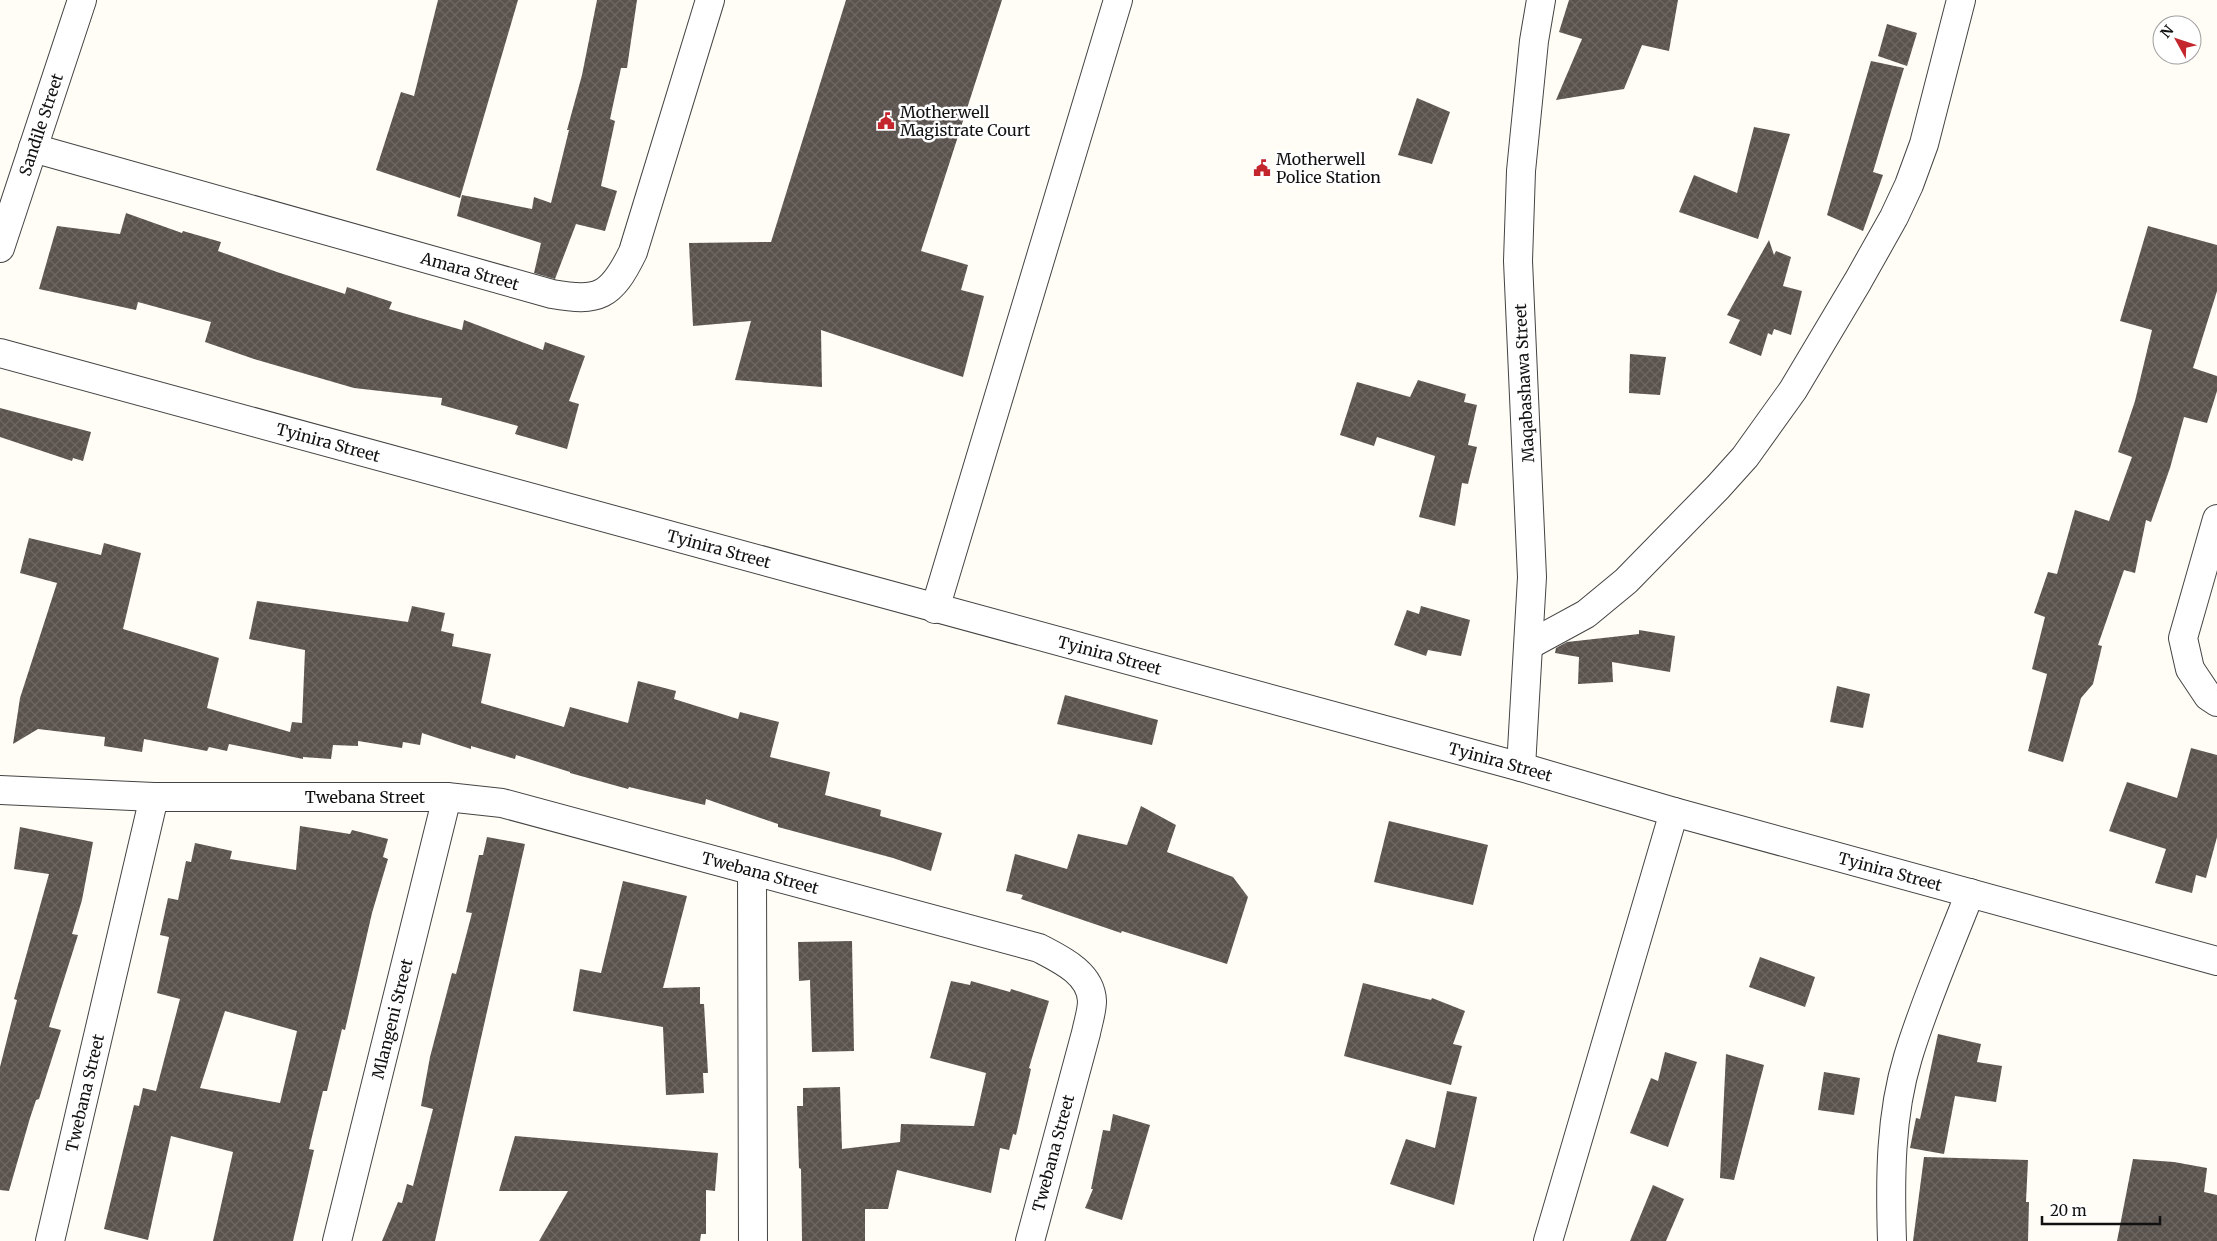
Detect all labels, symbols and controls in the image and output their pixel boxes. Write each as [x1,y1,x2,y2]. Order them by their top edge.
north arrow [2152,15,2202,65]
text: N [2157,22,2177,42]
street label: Sandile Street [15,70,67,178]
place label: Motherwell Magistrate Court [900,102,1031,140]
public building icon: Motherwell Magistrate Court [876,111,896,131]
place label: Motherwell Police Station [1276,149,1381,187]
public building icon: Motherwell Police Station [1252,158,1272,178]
street label: Amara Street [418,247,522,294]
street label: Maqabashawa Street [1510,302,1538,463]
street label: Tyinira Street [274,419,383,466]
street label: Tyinira Street [665,525,774,573]
street label: Tyinira Street [1055,631,1165,679]
street label: Tyinira Street [1446,738,1555,786]
street label: Twebana Street [305,787,426,807]
street label: Twebana Street [700,847,822,898]
street label: Tyinira Street [1836,848,1945,895]
street label: Mlangeni Street [368,956,417,1081]
street label: Twebana Street [61,1031,108,1154]
street label: Twebana Street [1028,1092,1078,1214]
scale bar [2042,1194,2160,1226]
text: 20 m [2050,1201,2087,1220]

